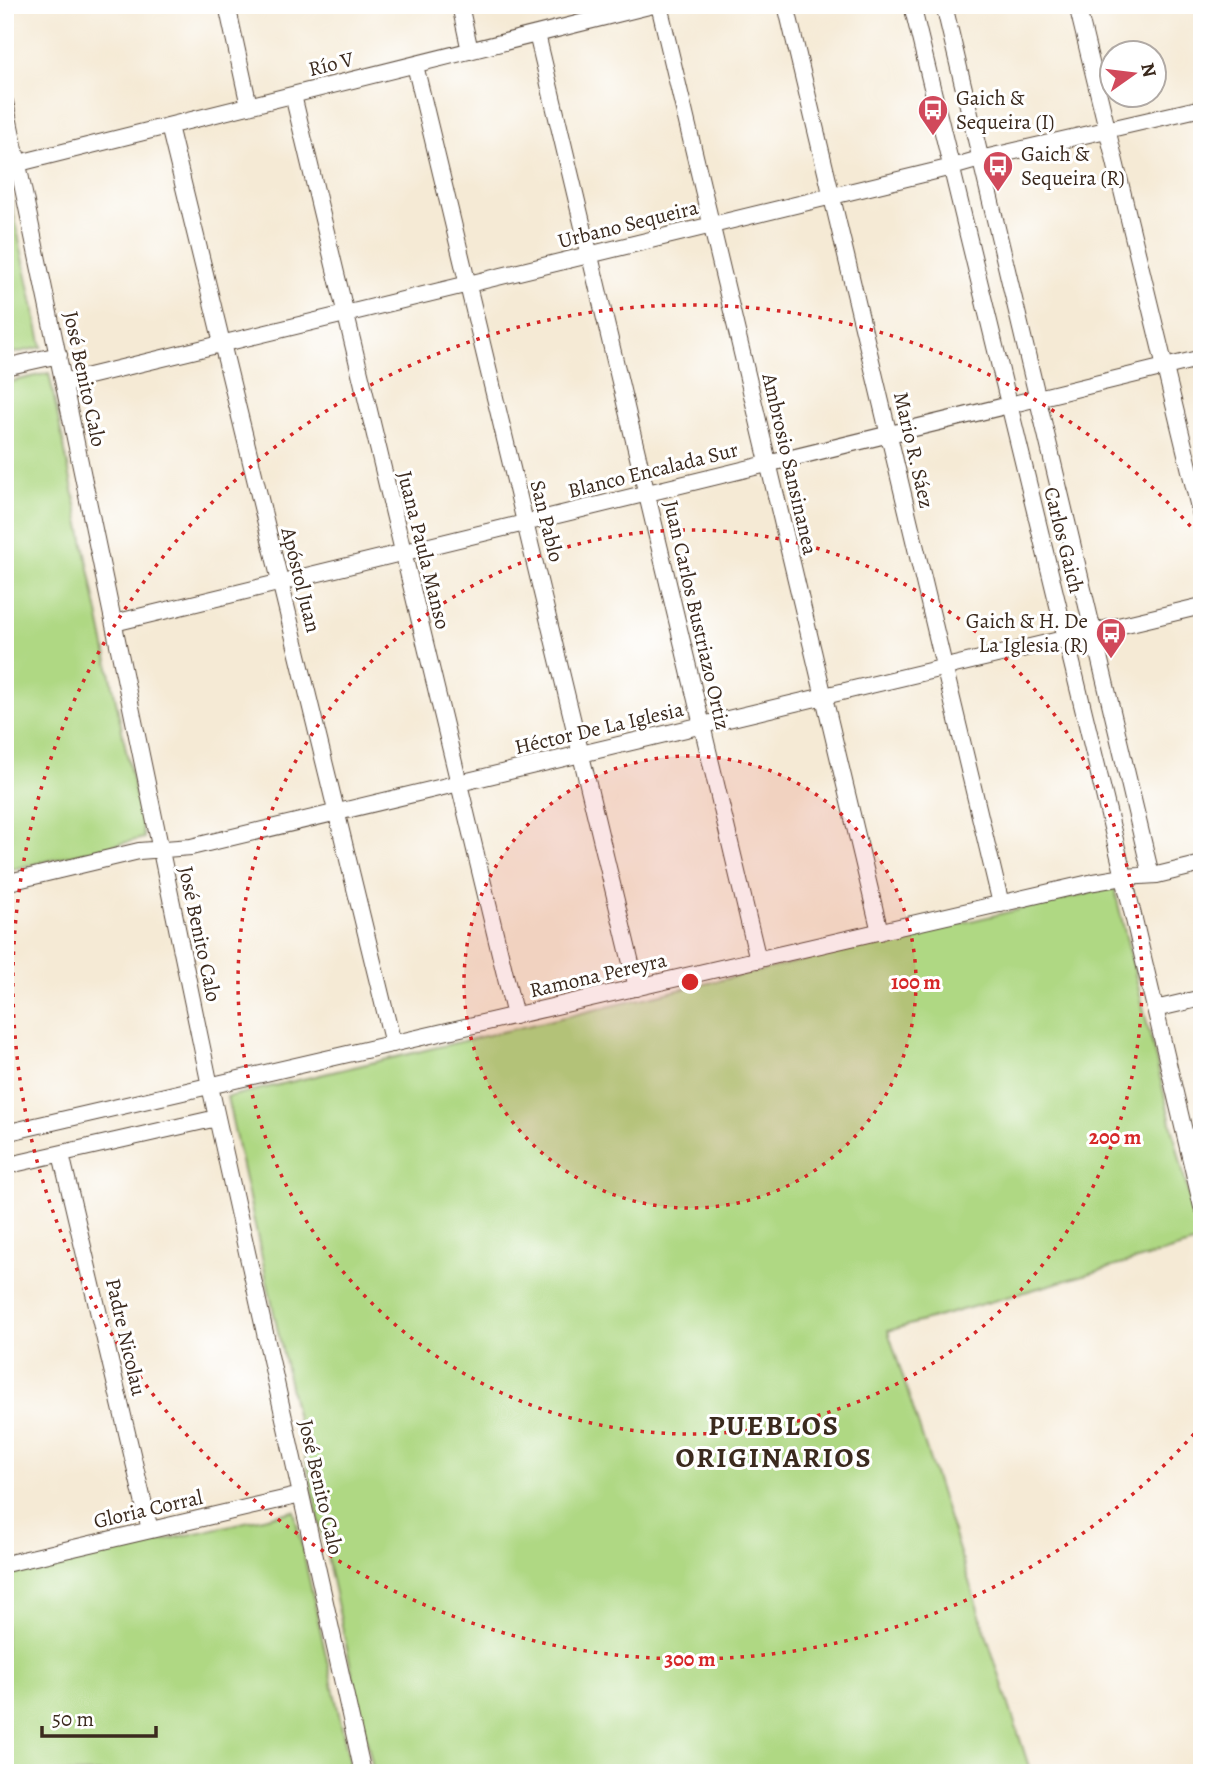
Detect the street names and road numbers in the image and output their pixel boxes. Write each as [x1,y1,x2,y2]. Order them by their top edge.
street label: Río V [305,45,357,83]
street label: Urbano Sequeira [555,193,701,255]
street label: José Benito Calo [57,309,113,449]
street label: Ambrosio Sansinanea [755,369,825,558]
street label: Mario R. Sáez [887,389,941,511]
street label: Blanco Encalada Sur [565,435,741,505]
street label: Juana Paula Manso [391,468,457,632]
street label: San Pablo [523,477,571,565]
street label: Carlos Gaich [1037,484,1091,596]
street label: Juan Carlos Bustriazo Ortiz [657,498,737,732]
street label: Apóstol Juan [274,524,328,635]
street label: Héctor De La Iglesia [512,695,686,761]
street label: José Benito Calo [172,864,228,1004]
street label: Ramona Pereyra [527,946,669,1004]
street label: Padre Nicolau [99,1276,153,1399]
street label: José Benito Calo [292,1417,350,1557]
street label: Gloria Corral [91,1483,205,1535]

